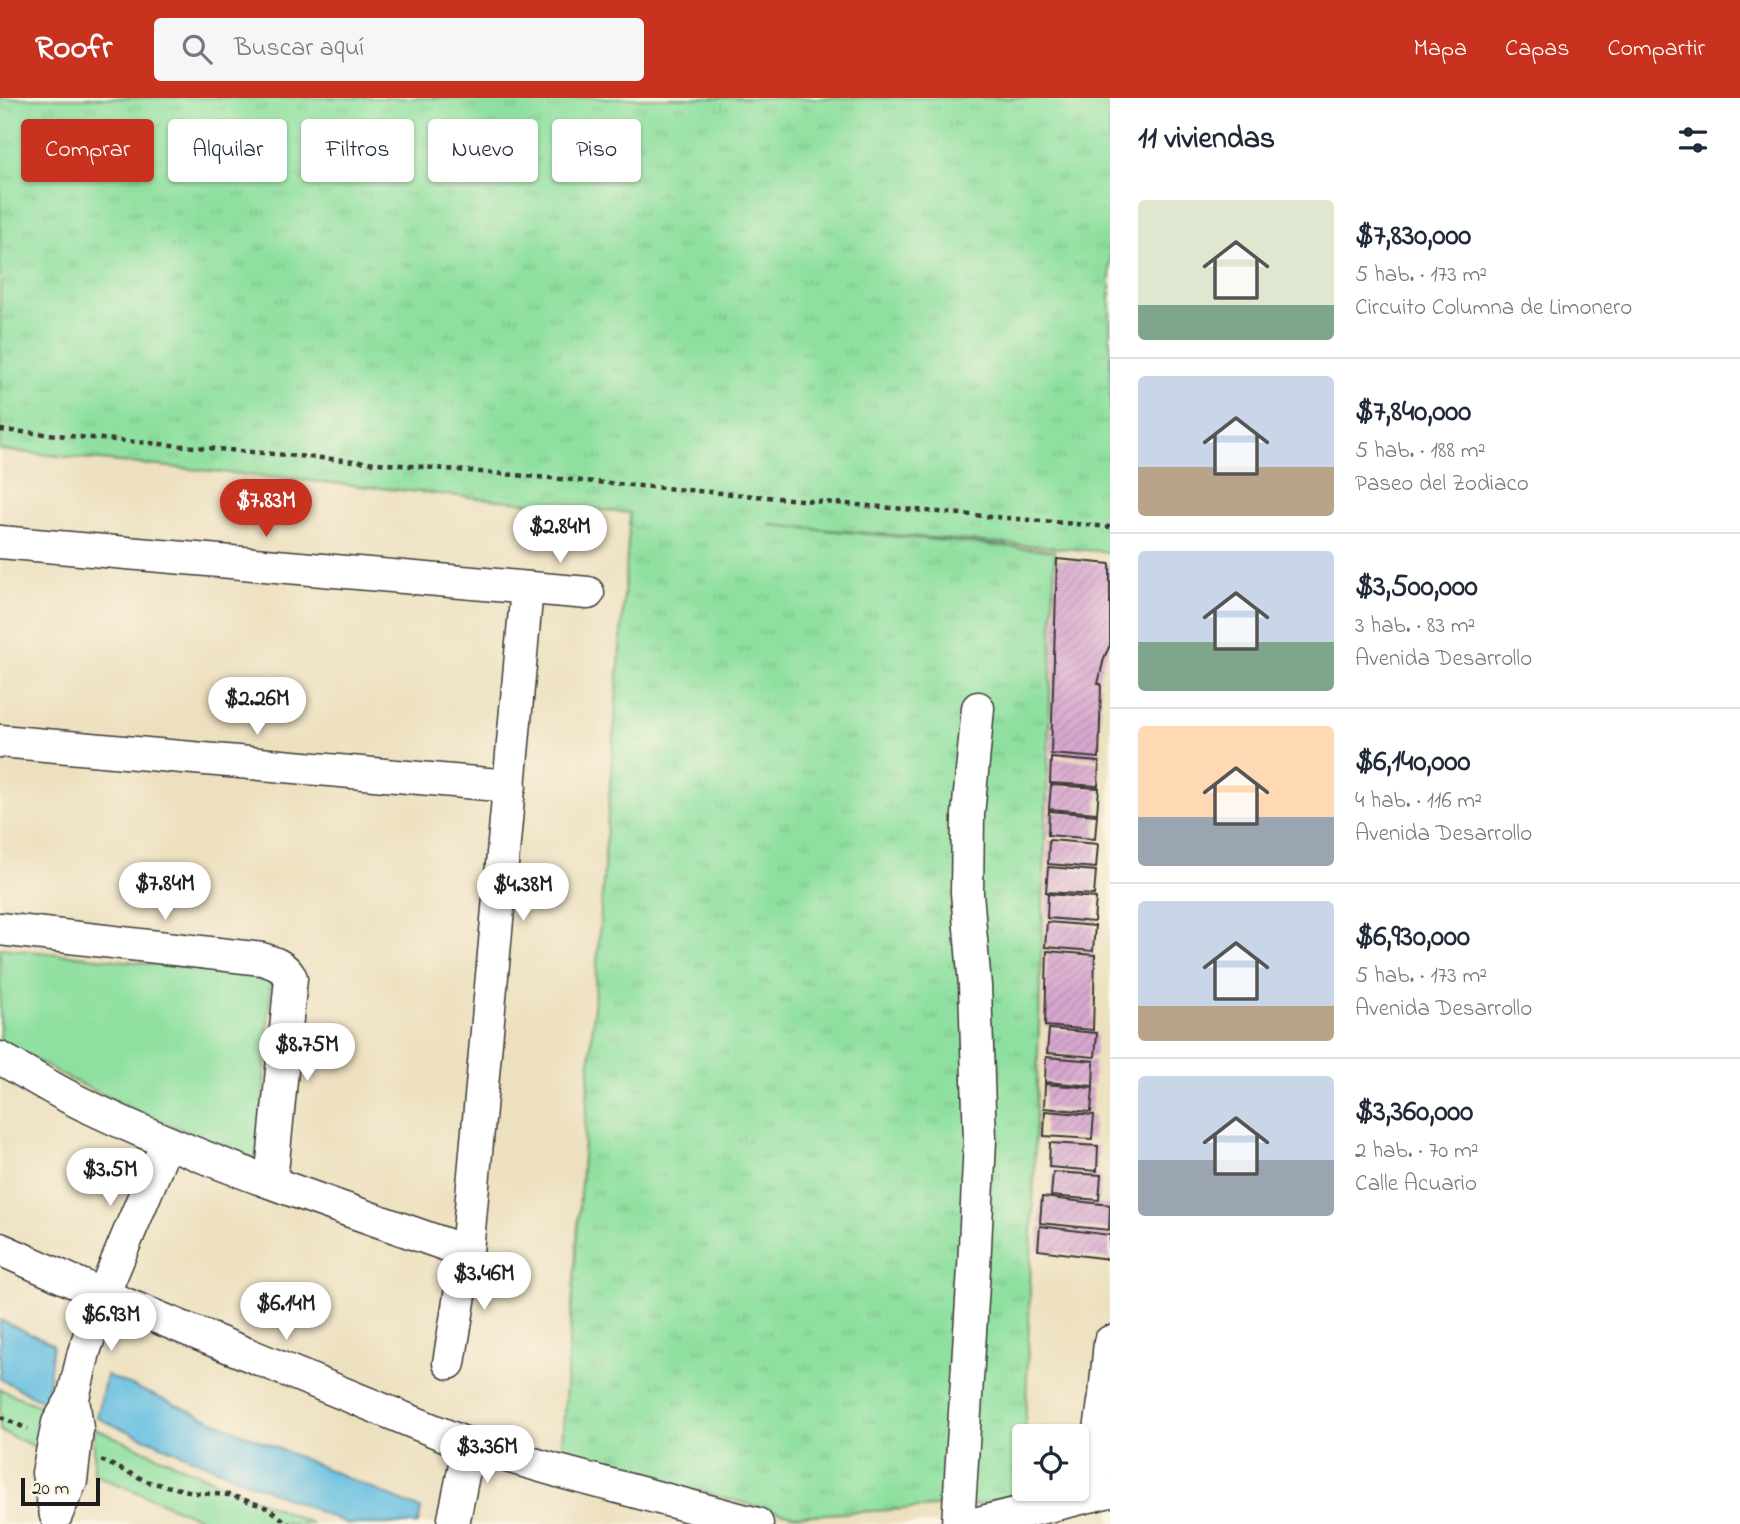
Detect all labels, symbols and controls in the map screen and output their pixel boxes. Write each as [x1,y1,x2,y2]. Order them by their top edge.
search box [154,18,644,81]
text: Roofr [35,25,112,73]
icon: search [178,30,216,68]
text: Buscar aquí [234,30,364,68]
text: Mapa [1414,32,1467,67]
text: Capas [1505,32,1569,67]
text: Compartir [1607,32,1705,67]
text: 11 viviendas [1138,118,1275,162]
chip: Comprar [21,119,154,182]
chip: Alquilar [168,119,287,182]
chip: Filtros [301,119,414,182]
chip: Nuevo [428,119,538,182]
chip: Piso [552,119,641,182]
icon: filters [1674,121,1712,159]
text: $7,830,000 [1355,215,1471,259]
icon: home [1194,228,1278,312]
text: 5 hab. · 173 m² [1355,259,1487,292]
text: Circuito Columna de Limonero [1355,292,1632,325]
text: $7,840,000 [1355,391,1471,435]
icon: home [1194,404,1278,488]
text: 5 hab. · 188 m² [1355,435,1485,468]
text: Paseo del Zodiaco [1355,468,1529,501]
pin: $7.83M [209,480,323,539]
text: $7.83M [236,485,296,518]
pin: $2.84M [503,505,617,565]
text: $2.84M [529,511,591,544]
text: $3,500,000 [1355,566,1478,610]
icon: home [1194,579,1278,663]
text: 3 hab. · 83 m² [1355,610,1475,643]
text: Avenida Desarrollo [1355,643,1532,676]
pin: $2.26M [200,678,314,737]
text: $2.26M [224,683,290,716]
text: $6,140,000 [1355,741,1470,785]
icon: home [1194,754,1278,838]
text: 4 hab. · 116 m² [1355,785,1482,818]
text: Avenida Desarrollo [1355,818,1532,851]
pin: $7.84M [108,862,222,922]
pin: $4.38M [466,864,580,923]
text: $7.84M [135,868,195,901]
text: $4.38M [493,869,553,902]
text: $6,930,000 [1355,916,1470,960]
icon: home [1194,929,1278,1013]
text: 5 hab. · 173 m² [1355,960,1487,993]
text: Avenida Desarrollo [1355,993,1532,1026]
pin: $8.75M [250,1024,364,1083]
text: $8.75M [275,1029,339,1062]
text: $3,360,000 [1355,1091,1473,1135]
icon: home [1194,1104,1278,1188]
text: 2 hab. · 70 m² [1355,1135,1479,1168]
pin: $3.5M [61,1148,159,1208]
text: $3.5M [82,1154,138,1187]
text: Calle Acuario [1355,1168,1477,1201]
pin: $3.46M [427,1252,541,1312]
text: $3.46M [453,1258,515,1291]
pin: $6.14M [229,1282,343,1342]
text: $6.14M [256,1288,316,1321]
pin: $6.93M [54,1294,168,1353]
text: $6.93M [81,1299,141,1332]
map controls [1012,1424,1089,1501]
button: locate [1012,1424,1089,1501]
pin: $3.36M [430,1426,544,1485]
text: $3.36M [456,1431,518,1464]
scale bar [21,1475,100,1507]
text: 20 m [32,1476,69,1503]

